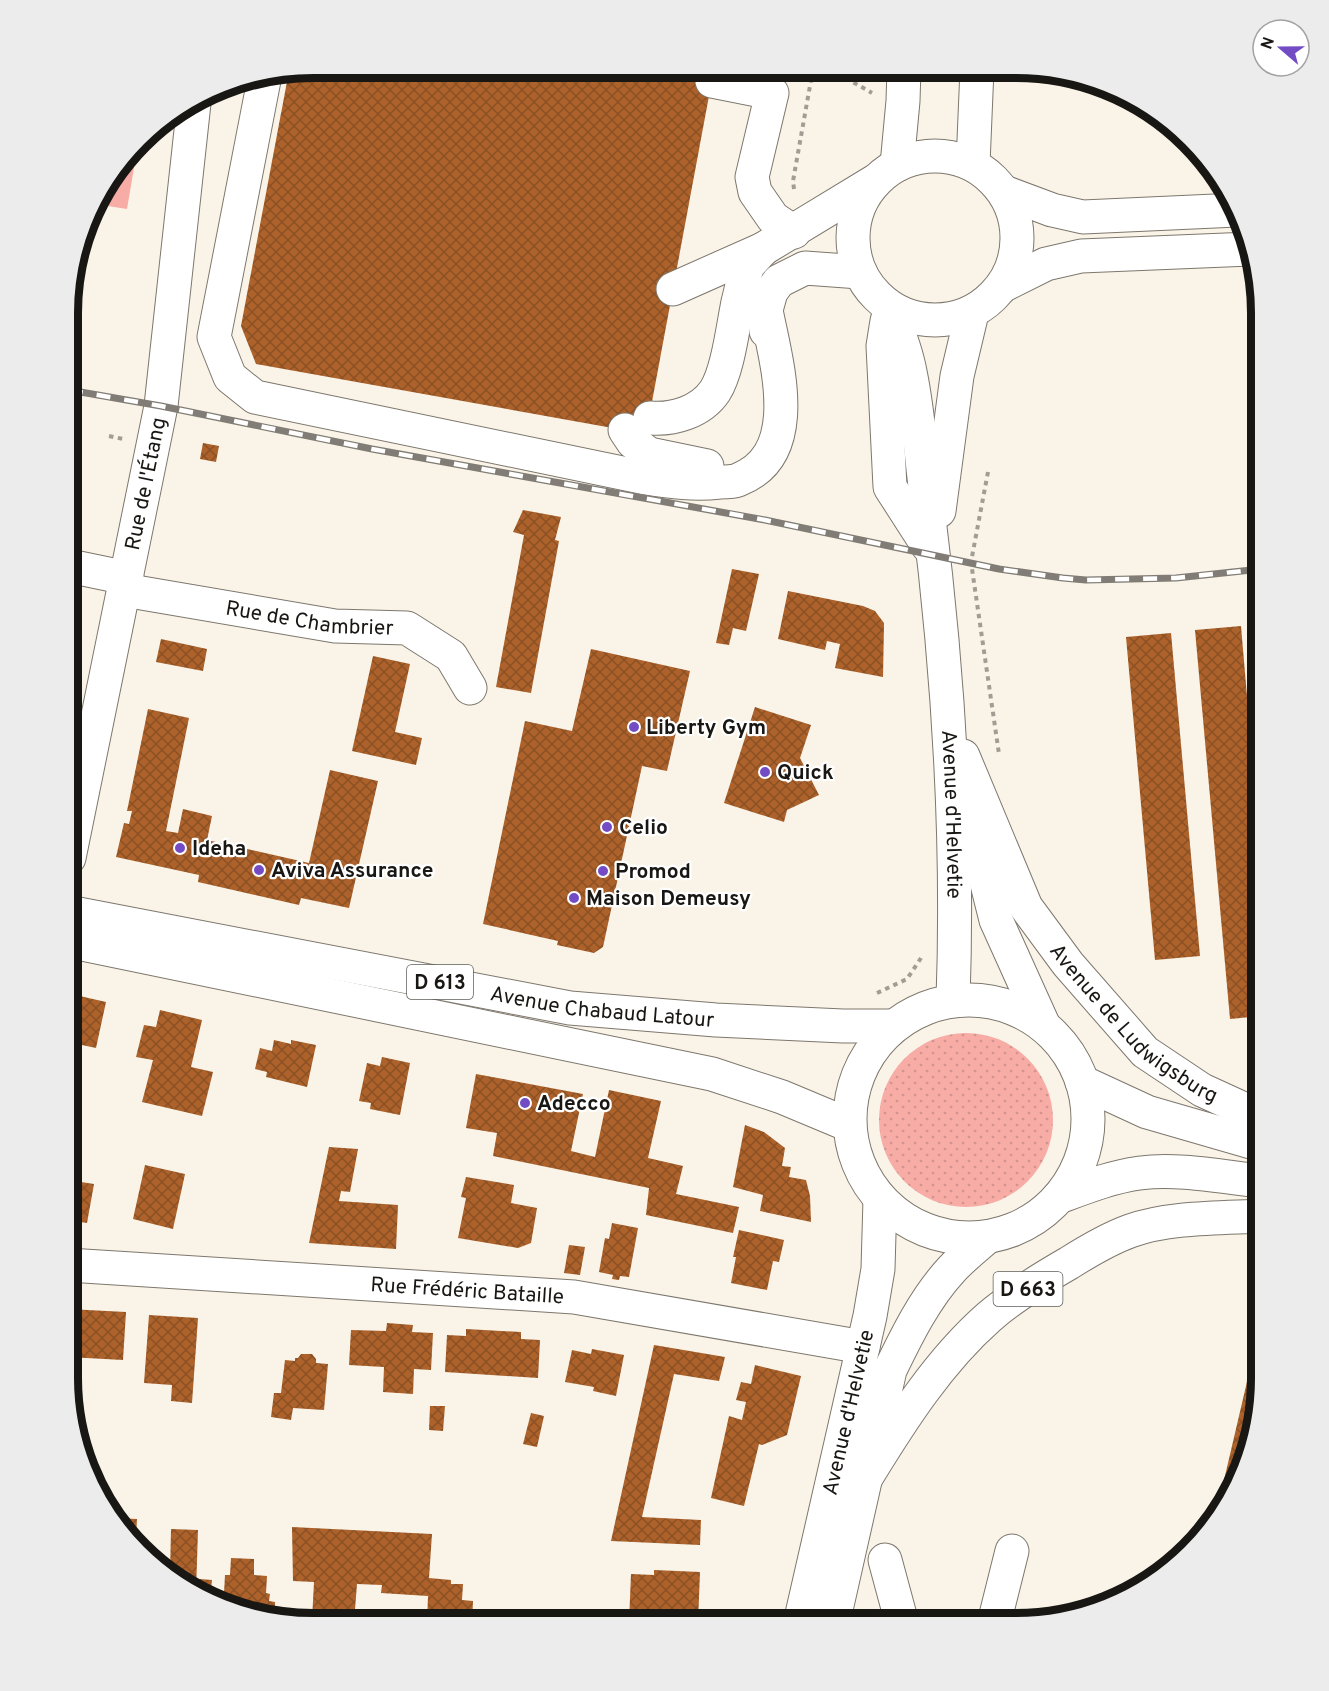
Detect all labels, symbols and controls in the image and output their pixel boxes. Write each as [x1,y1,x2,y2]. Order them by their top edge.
north arrow [1251,18,1311,78]
text: N [1257,35,1280,52]
street label: Rue de l'Étang [120,415,173,553]
street label: Rue de Chambrier [223,596,394,643]
place label: Liberty Gym [646,715,766,742]
marker: Liberty Gym [627,720,641,734]
street label: Avenue d'Helvetie [934,729,967,899]
place label: Quick [777,760,834,787]
marker: Quick [758,765,772,779]
place label: Celio [619,815,668,842]
marker: Celio [600,820,614,834]
place label: Ideha [192,836,246,863]
marker: Ideha [173,841,187,855]
place label: Aviva Assurance [271,858,434,885]
place label: Promod [615,859,691,886]
marker: Aviva Assurance [252,863,266,877]
marker: Promod [596,864,610,878]
place label: Maison Demeusy [586,886,751,913]
marker: Maison Demeusy [567,891,581,905]
street label: Avenue de Ludwigsburg [1043,939,1222,1110]
road number: D 613 [407,965,473,999]
street label: Avenue Chabaud Latour [488,981,715,1035]
place label: Adecco [537,1091,611,1118]
marker: Adecco [518,1096,532,1110]
street label: Rue Frédéric Bataille [369,1272,565,1311]
road number: D 663 [994,1272,1062,1306]
street label: Avenue d'Helvetie [818,1327,881,1498]

